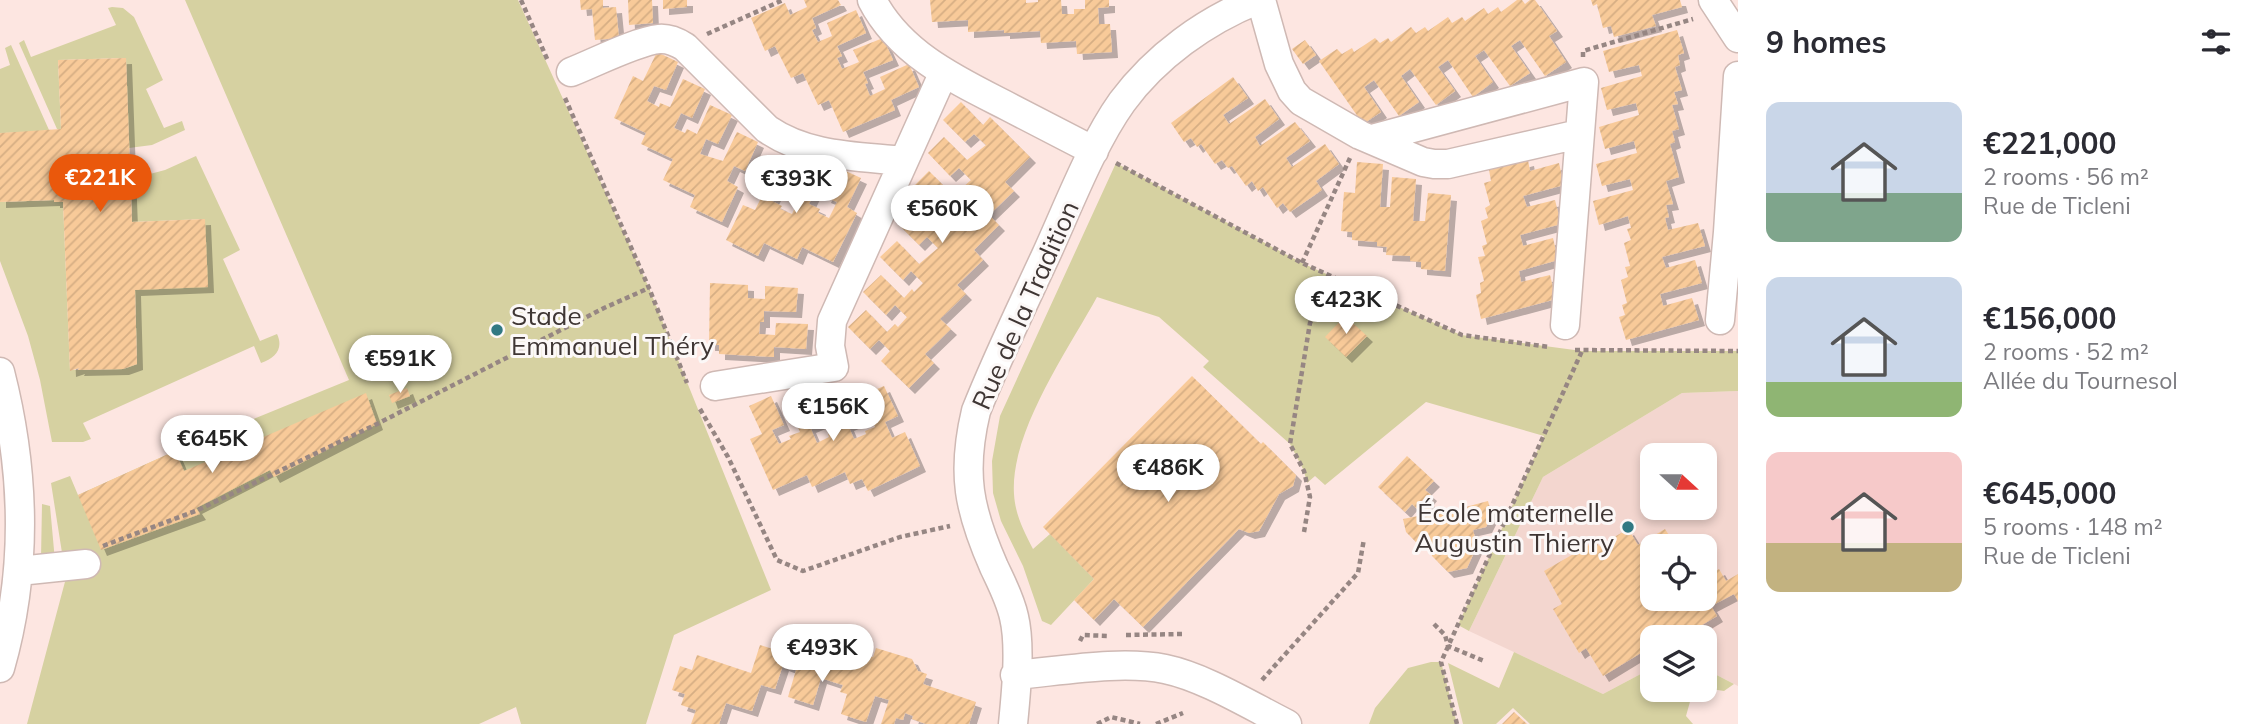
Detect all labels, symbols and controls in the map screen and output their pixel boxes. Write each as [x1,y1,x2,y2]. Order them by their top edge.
text: 9 homes [1766,23,1887,61]
icon: filters [2197,23,2235,61]
text: €221,000 [1983,124,2116,162]
icon: home [1822,130,1906,214]
pin: €221K [51,154,149,214]
pin: €393K [747,156,845,215]
text: €221K [65,162,135,191]
text: 2 rooms · 56 m² [1983,162,2149,191]
text: €393K [761,163,831,192]
pin: €560K [893,186,991,245]
text: Rue de Ticleni [1983,191,2131,220]
text: €560K [907,193,977,222]
street label: Rue de la Tradition [964,196,1086,414]
pin: €423K [1297,276,1395,336]
text: €423K [1311,284,1381,313]
place label: Stade Emmanuel Théry [511,299,714,362]
text: €156,000 [1983,299,2116,337]
icon: home [1822,305,1906,389]
marker: Stade Emmanuel Théry [489,322,505,338]
pin: €591K [351,336,449,395]
text: 2 rooms · 52 m² [1983,337,2149,366]
text: €591K [365,343,435,372]
text: Allée du Tournesol [1983,366,2178,395]
pin: €156K [784,384,882,443]
text: €156K [798,391,868,420]
pin: €645K [163,416,261,475]
text: €645K [177,423,247,452]
north arrow [1640,443,1717,520]
map controls [1640,443,1717,702]
pin: €486K [1119,444,1217,504]
text: €486K [1133,452,1203,481]
text: €645,000 [1983,474,2116,512]
icon: home [1822,480,1906,564]
place label: École maternelle Augustin Thierry [1414,496,1614,559]
text: 5 rooms · 148 m² [1983,512,2163,541]
marker: École maternelle Augustin Thierry [1620,519,1636,535]
button: locate [1640,534,1717,611]
text: Rue de Ticleni [1983,541,2131,570]
pin: €493K [773,624,871,684]
button: layers [1640,625,1717,702]
text: €493K [787,632,857,661]

